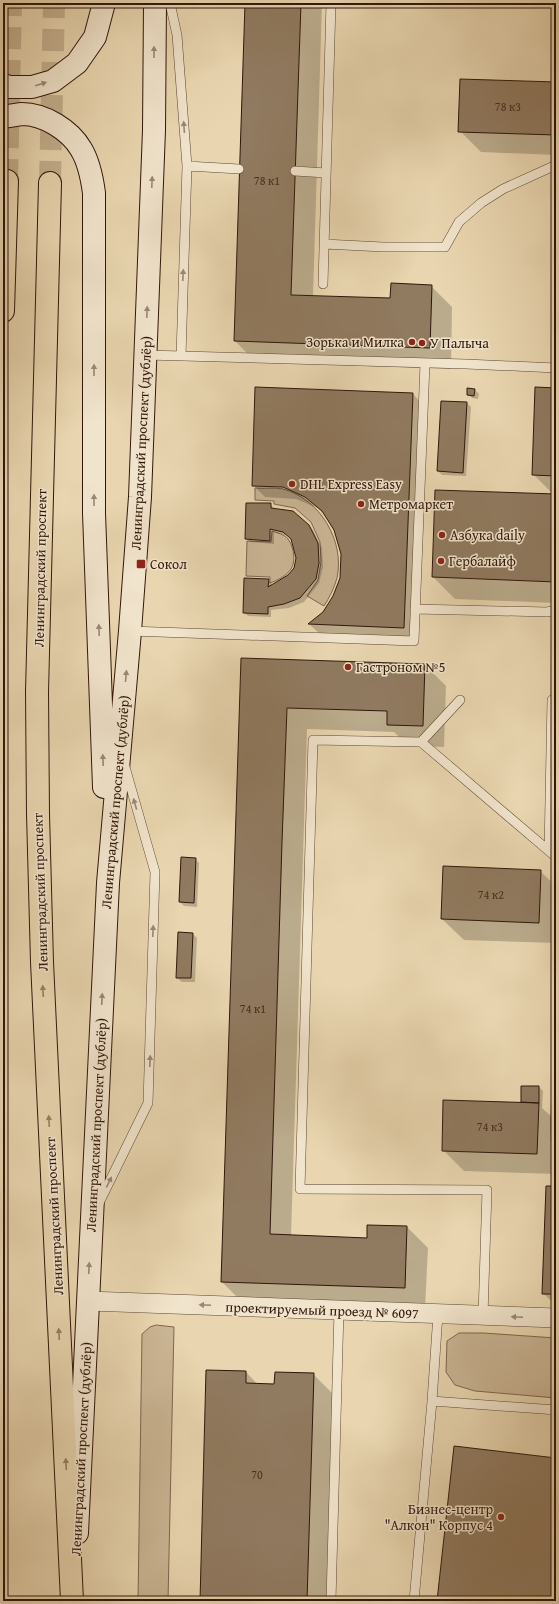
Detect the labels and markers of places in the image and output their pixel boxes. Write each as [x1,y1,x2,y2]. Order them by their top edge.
place label: Зорька и Милка [306,332,404,352]
place label: У Палыча [430,333,489,353]
marker: Зорька и Милка [407,337,417,347]
marker: У Палыча [417,338,427,348]
place label: DHL Express Easy [300,474,402,494]
marker: DHL Express Easy [287,479,297,489]
place label: Метромаркет [369,494,453,514]
marker: Метромаркет [356,499,366,509]
place label: Азбука daily [450,525,525,545]
marker: Азбука daily [437,530,447,540]
place label: Гербалайф [449,551,516,571]
place label: Сокол [150,554,187,574]
marker: Гербалайф [436,556,446,566]
marker: Сокол [135,558,147,570]
place label: Гастроном №5 [356,657,445,677]
marker: Гастроном №5 [343,662,353,672]
place label: Бизнес-центр "Алкон" Корпус 4 [384,1499,493,1535]
marker: Бизнес-центр "Алкон" Корпус 4 [496,1512,506,1522]

